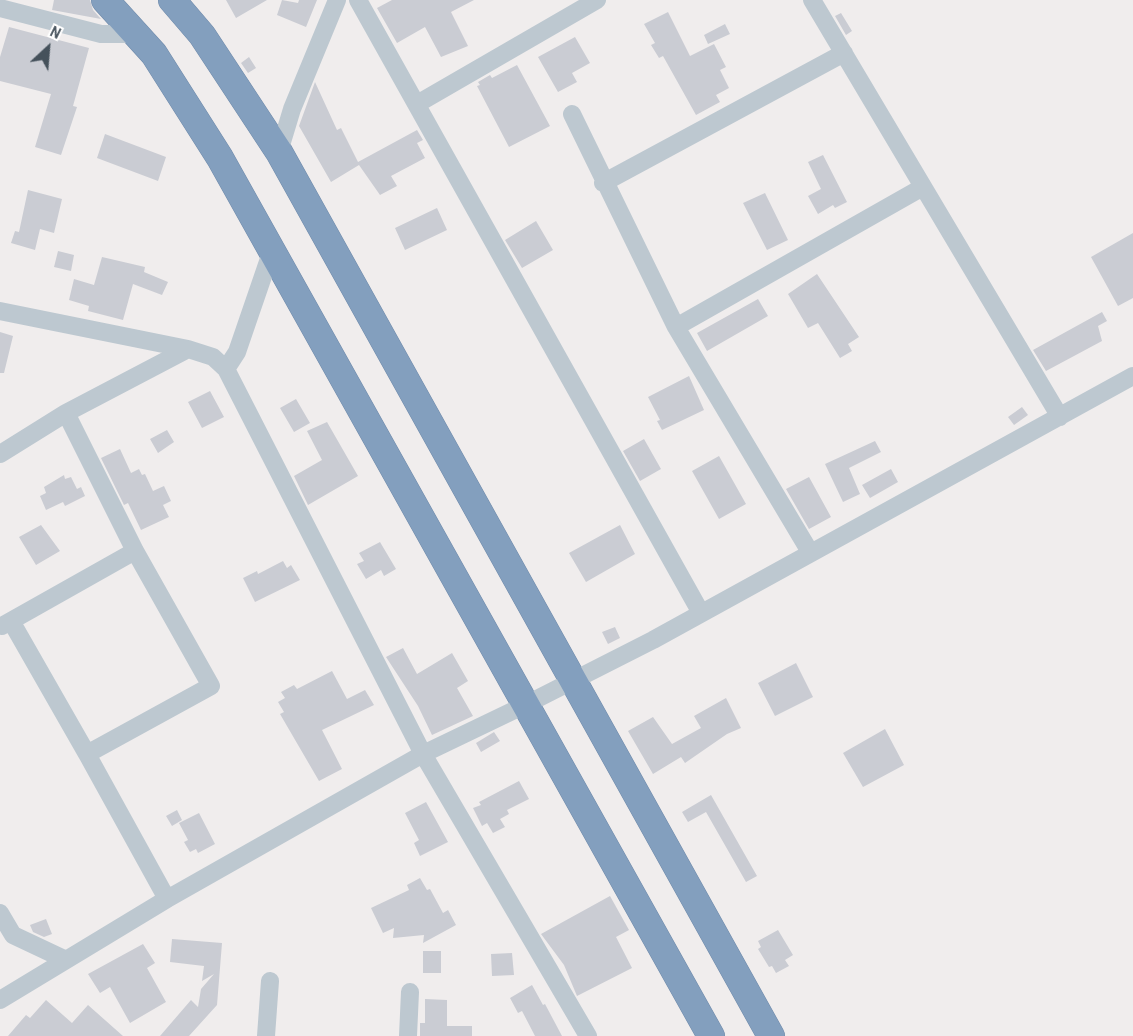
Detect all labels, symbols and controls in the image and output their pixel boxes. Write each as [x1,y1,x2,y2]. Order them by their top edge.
north arrow [18,18,78,78]
text: N [47,20,65,44]

